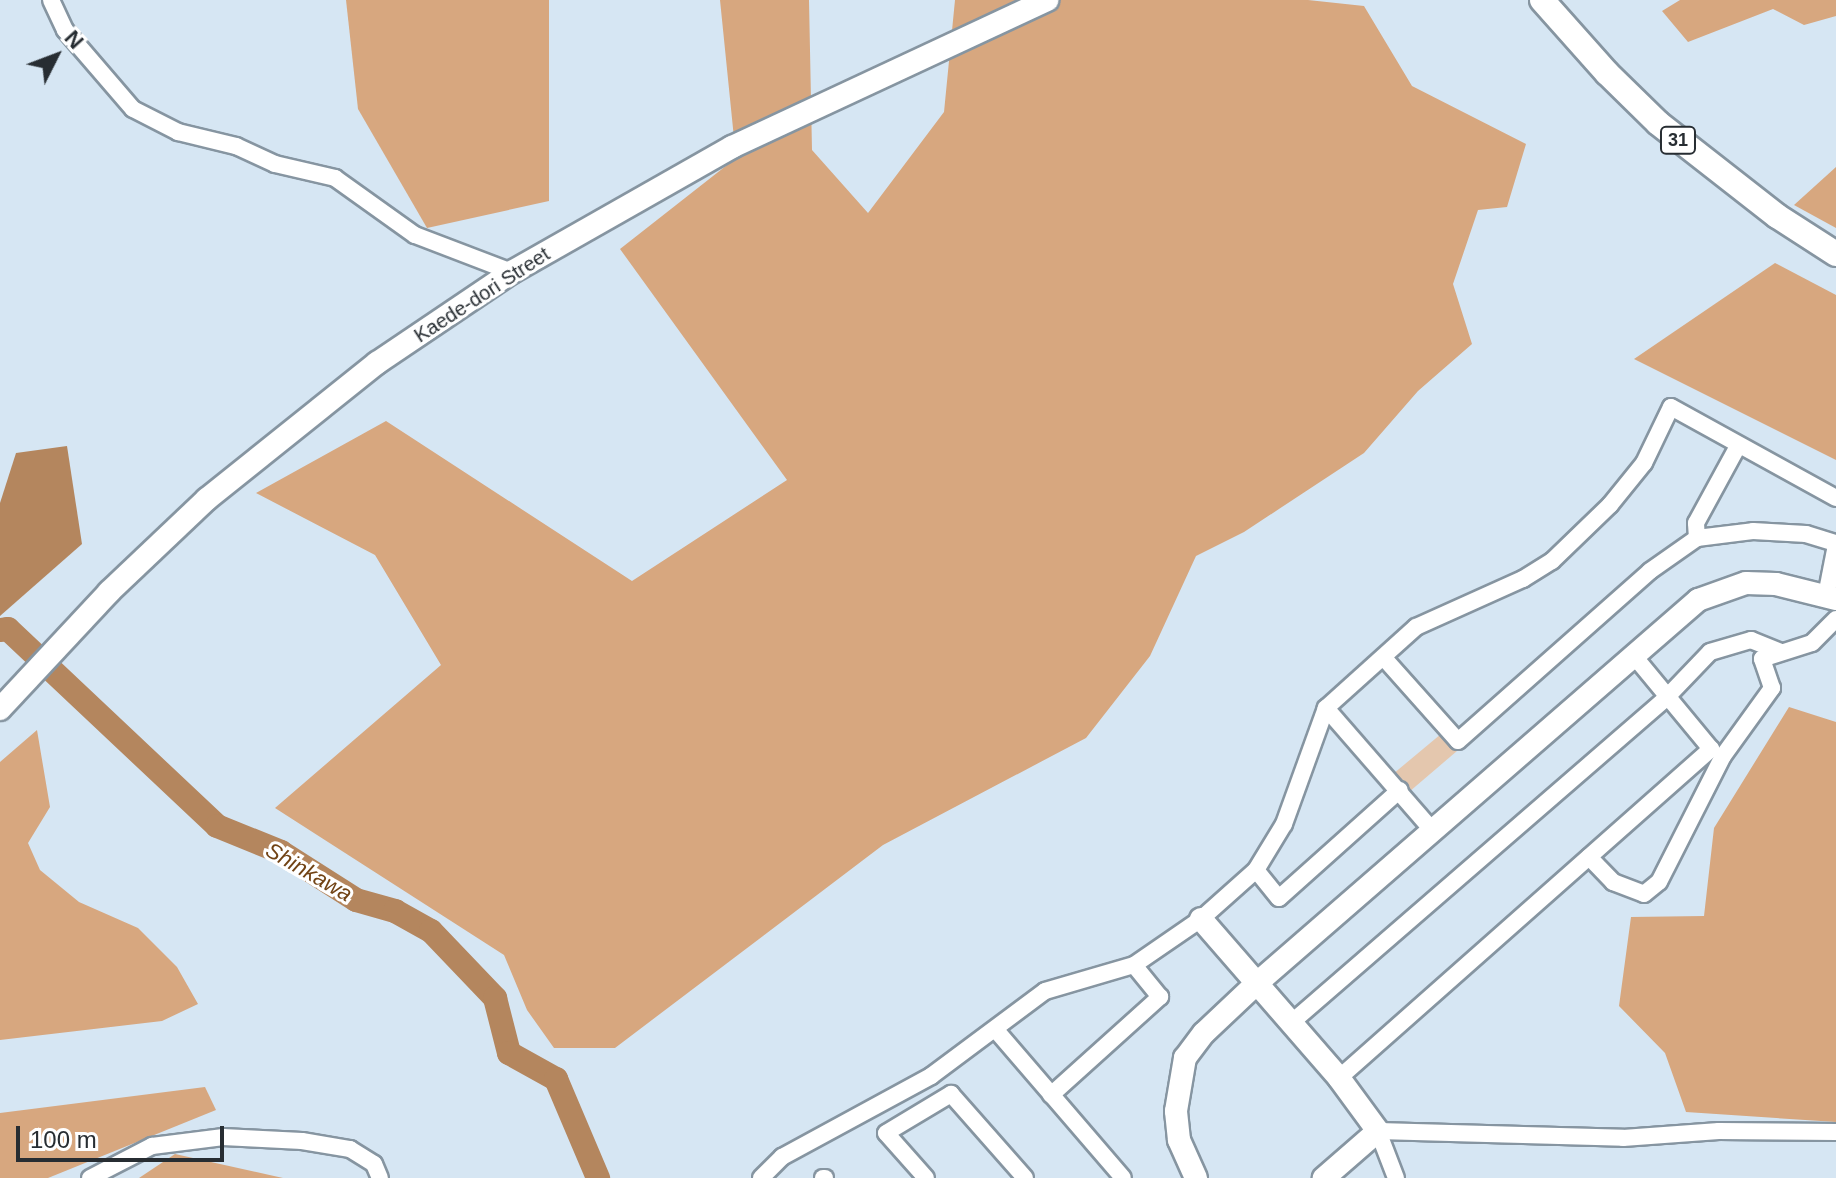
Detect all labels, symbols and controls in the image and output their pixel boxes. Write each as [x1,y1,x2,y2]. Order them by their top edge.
north arrow [16,16,96,96]
text: N [60,25,89,54]
road number: 31 [1658,126,1698,154]
street label: Kaede-dori Street [410,242,554,348]
water label: Shinkawa [261,837,357,907]
scale bar [20,1110,228,1160]
text: 100 m [30,1126,97,1153]

